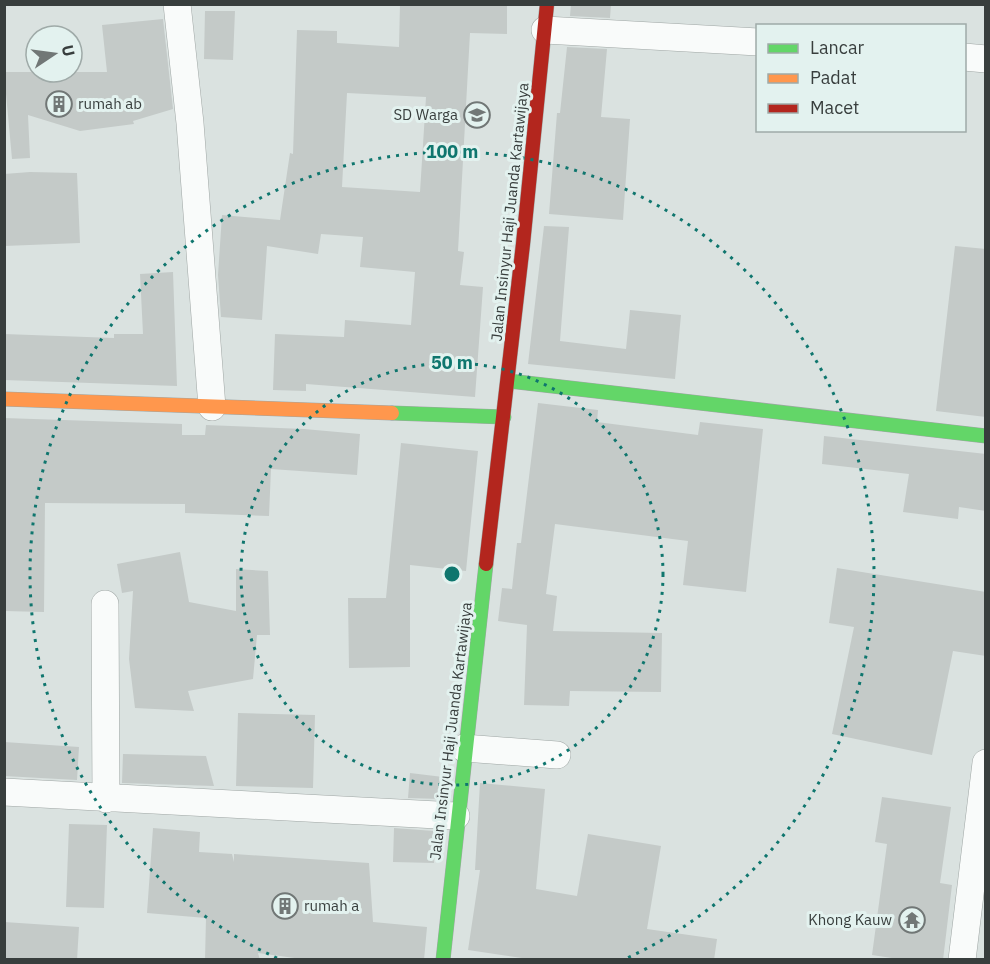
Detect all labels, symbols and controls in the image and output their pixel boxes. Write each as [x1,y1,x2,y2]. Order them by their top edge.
north arrow [24,24,84,84]
legend [756,24,966,132]
text: Lancar [810,36,865,59]
text: U [58,43,80,58]
text: Padat [810,66,857,89]
street label: Jalan Insinyur Haji Juanda Kartawijaya [486,82,533,342]
building icon: rumah ab [44,89,74,119]
place label: rumah ab [78,94,142,113]
text: Macet [810,96,859,119]
school or university icon: SD Warga [462,100,492,130]
place label: SD Warga [393,105,458,124]
text: 100 m [426,140,478,163]
text: 50 m [431,351,473,374]
centre of rings [442,564,462,584]
street label: Jalan Insinyur Haji Juanda Kartawijaya [425,601,476,861]
building icon: rumah a [270,891,300,921]
place label: rumah a [304,896,359,915]
temple icon: Khong Kauw [897,905,927,935]
place label: Khong Kauw [808,910,892,929]

